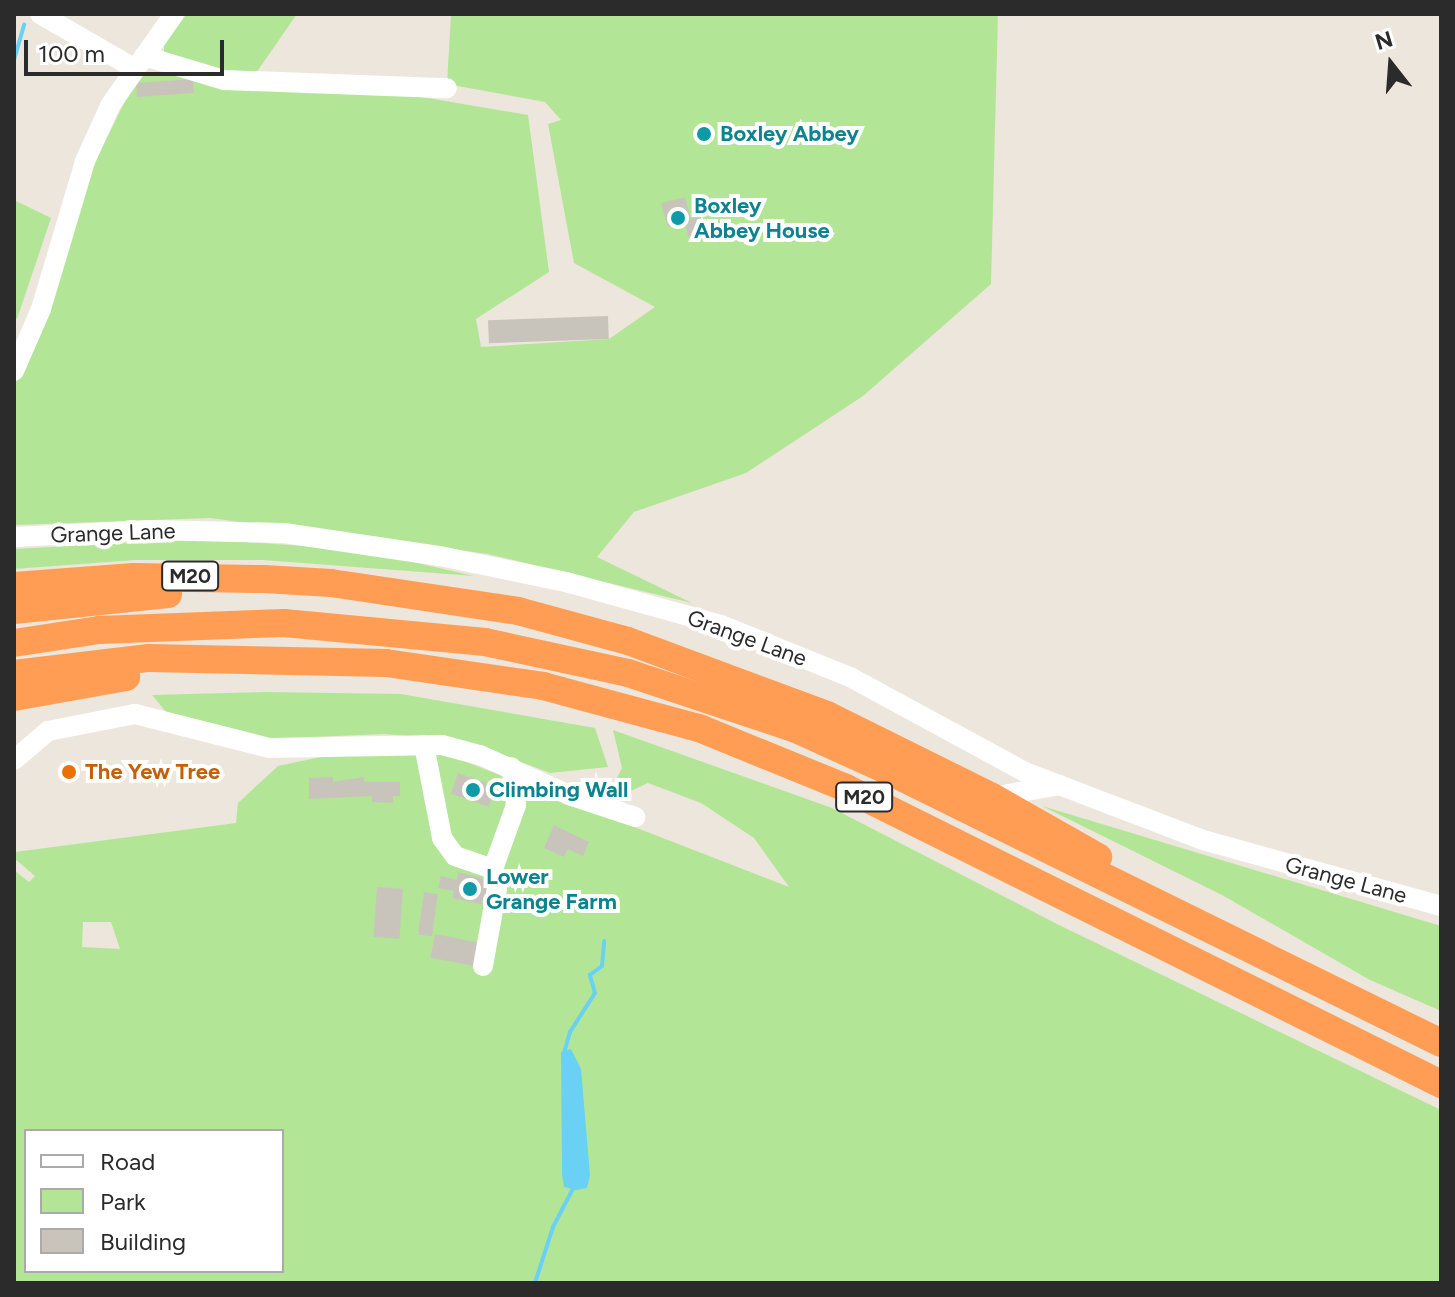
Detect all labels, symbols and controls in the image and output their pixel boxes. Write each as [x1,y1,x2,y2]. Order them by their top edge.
scale bar [28,24,228,74]
north arrow [1351,24,1431,104]
text: N [1372,25,1396,56]
text: 100 m [38,39,105,68]
place label: Boxley Abbey [720,121,859,147]
marker: Boxley Abbey [695,125,713,143]
place label: Boxley Abbey House [694,192,830,244]
marker: Boxley Abbey House [669,209,687,227]
street label: Grange Lane [50,518,176,548]
road number: M20 [160,560,220,592]
street label: Grange Lane [684,604,810,672]
place label: The Yew Tree [85,759,220,785]
marker: The Yew Tree [60,763,78,781]
place label: Climbing Wall [489,777,628,803]
marker: Climbing Wall [464,781,482,799]
road number: M20 [834,781,894,813]
street label: Grange Lane [1282,851,1410,909]
place label: Lower Grange Farm [486,863,617,914]
marker: Lower Grange Farm [461,880,479,898]
legend [24,1129,284,1273]
text: Road [100,1147,155,1176]
text: Park [100,1187,146,1216]
text: Building [100,1227,186,1256]

